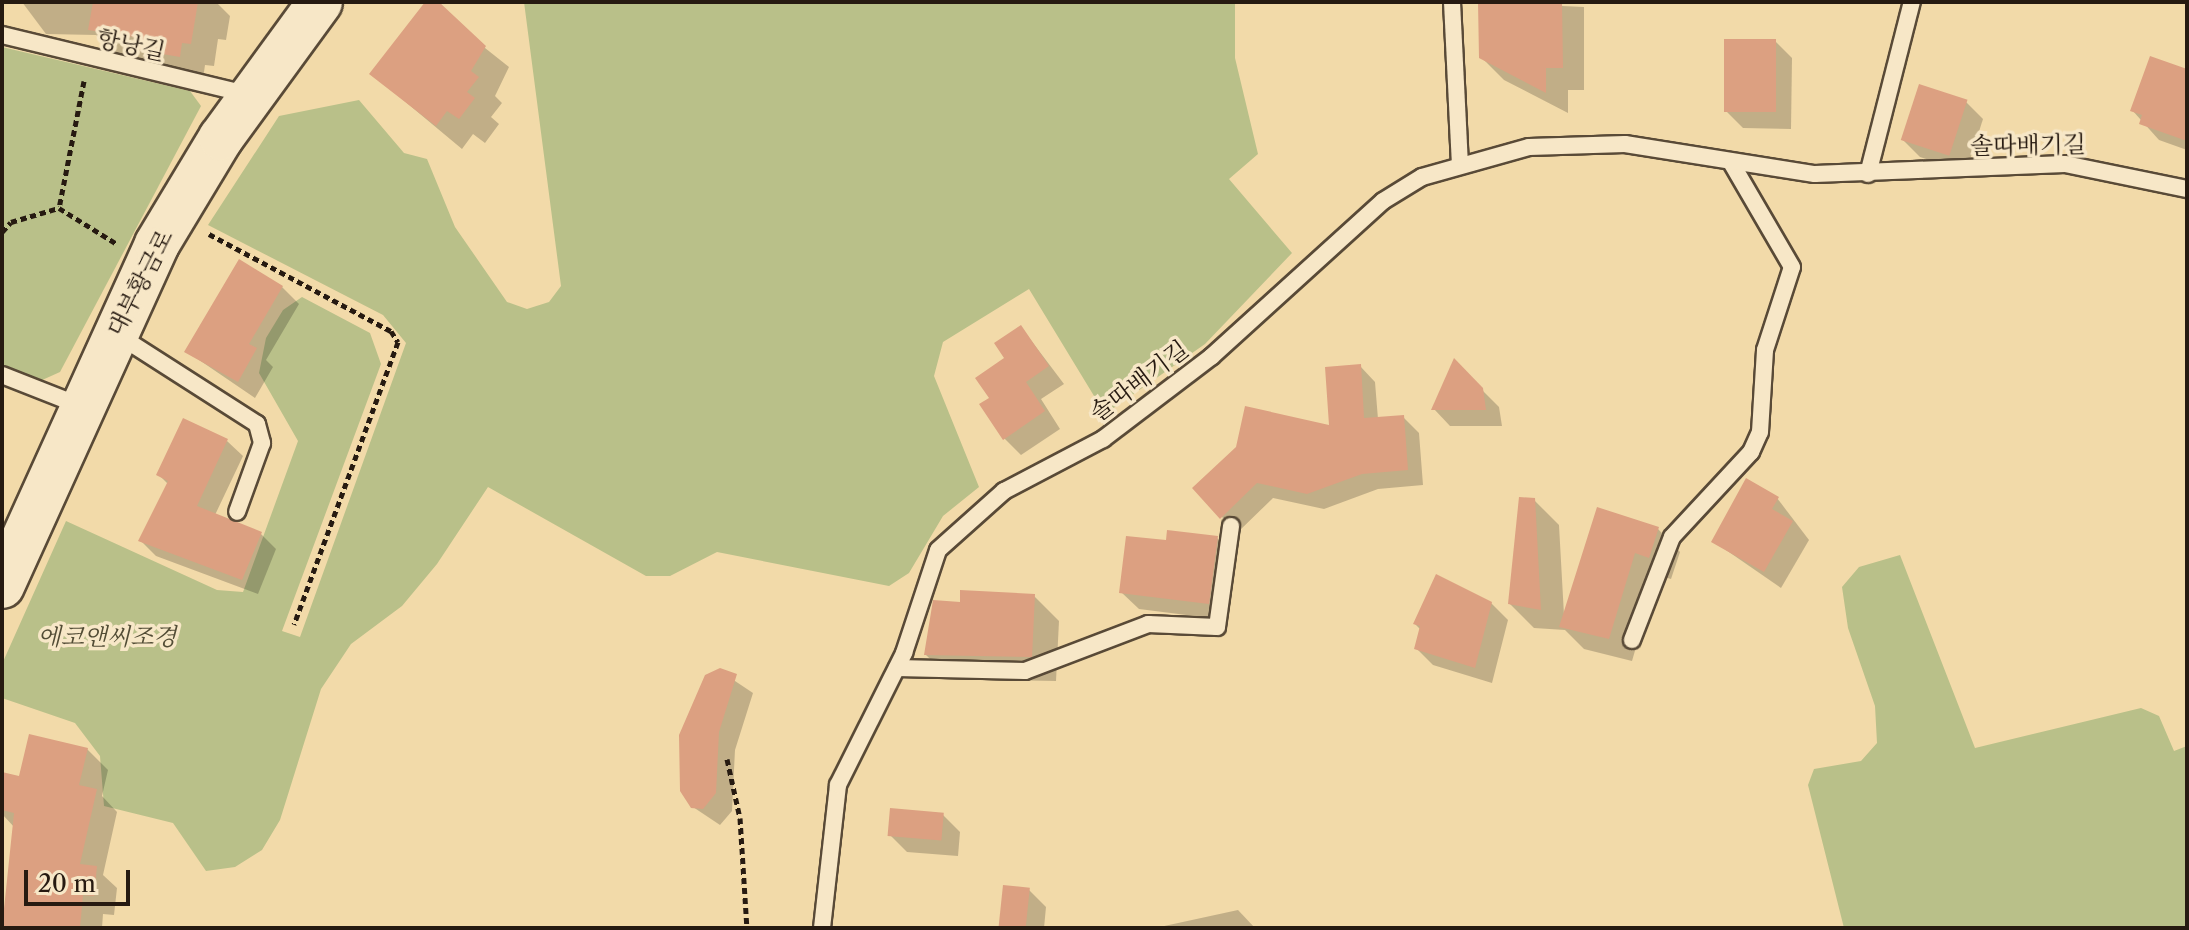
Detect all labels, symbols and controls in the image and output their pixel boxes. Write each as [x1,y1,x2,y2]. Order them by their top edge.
street label: 항낭길 [94,24,168,66]
street label: 솔따배기길 [1970,130,2086,160]
street label: 대부황금로 [101,225,179,341]
street label: 솔따배기길 [1084,335,1194,427]
park label: 에코앤씨조경 [37,623,177,651]
scale bar [28,854,134,904]
text: 20 m [38,869,96,898]

